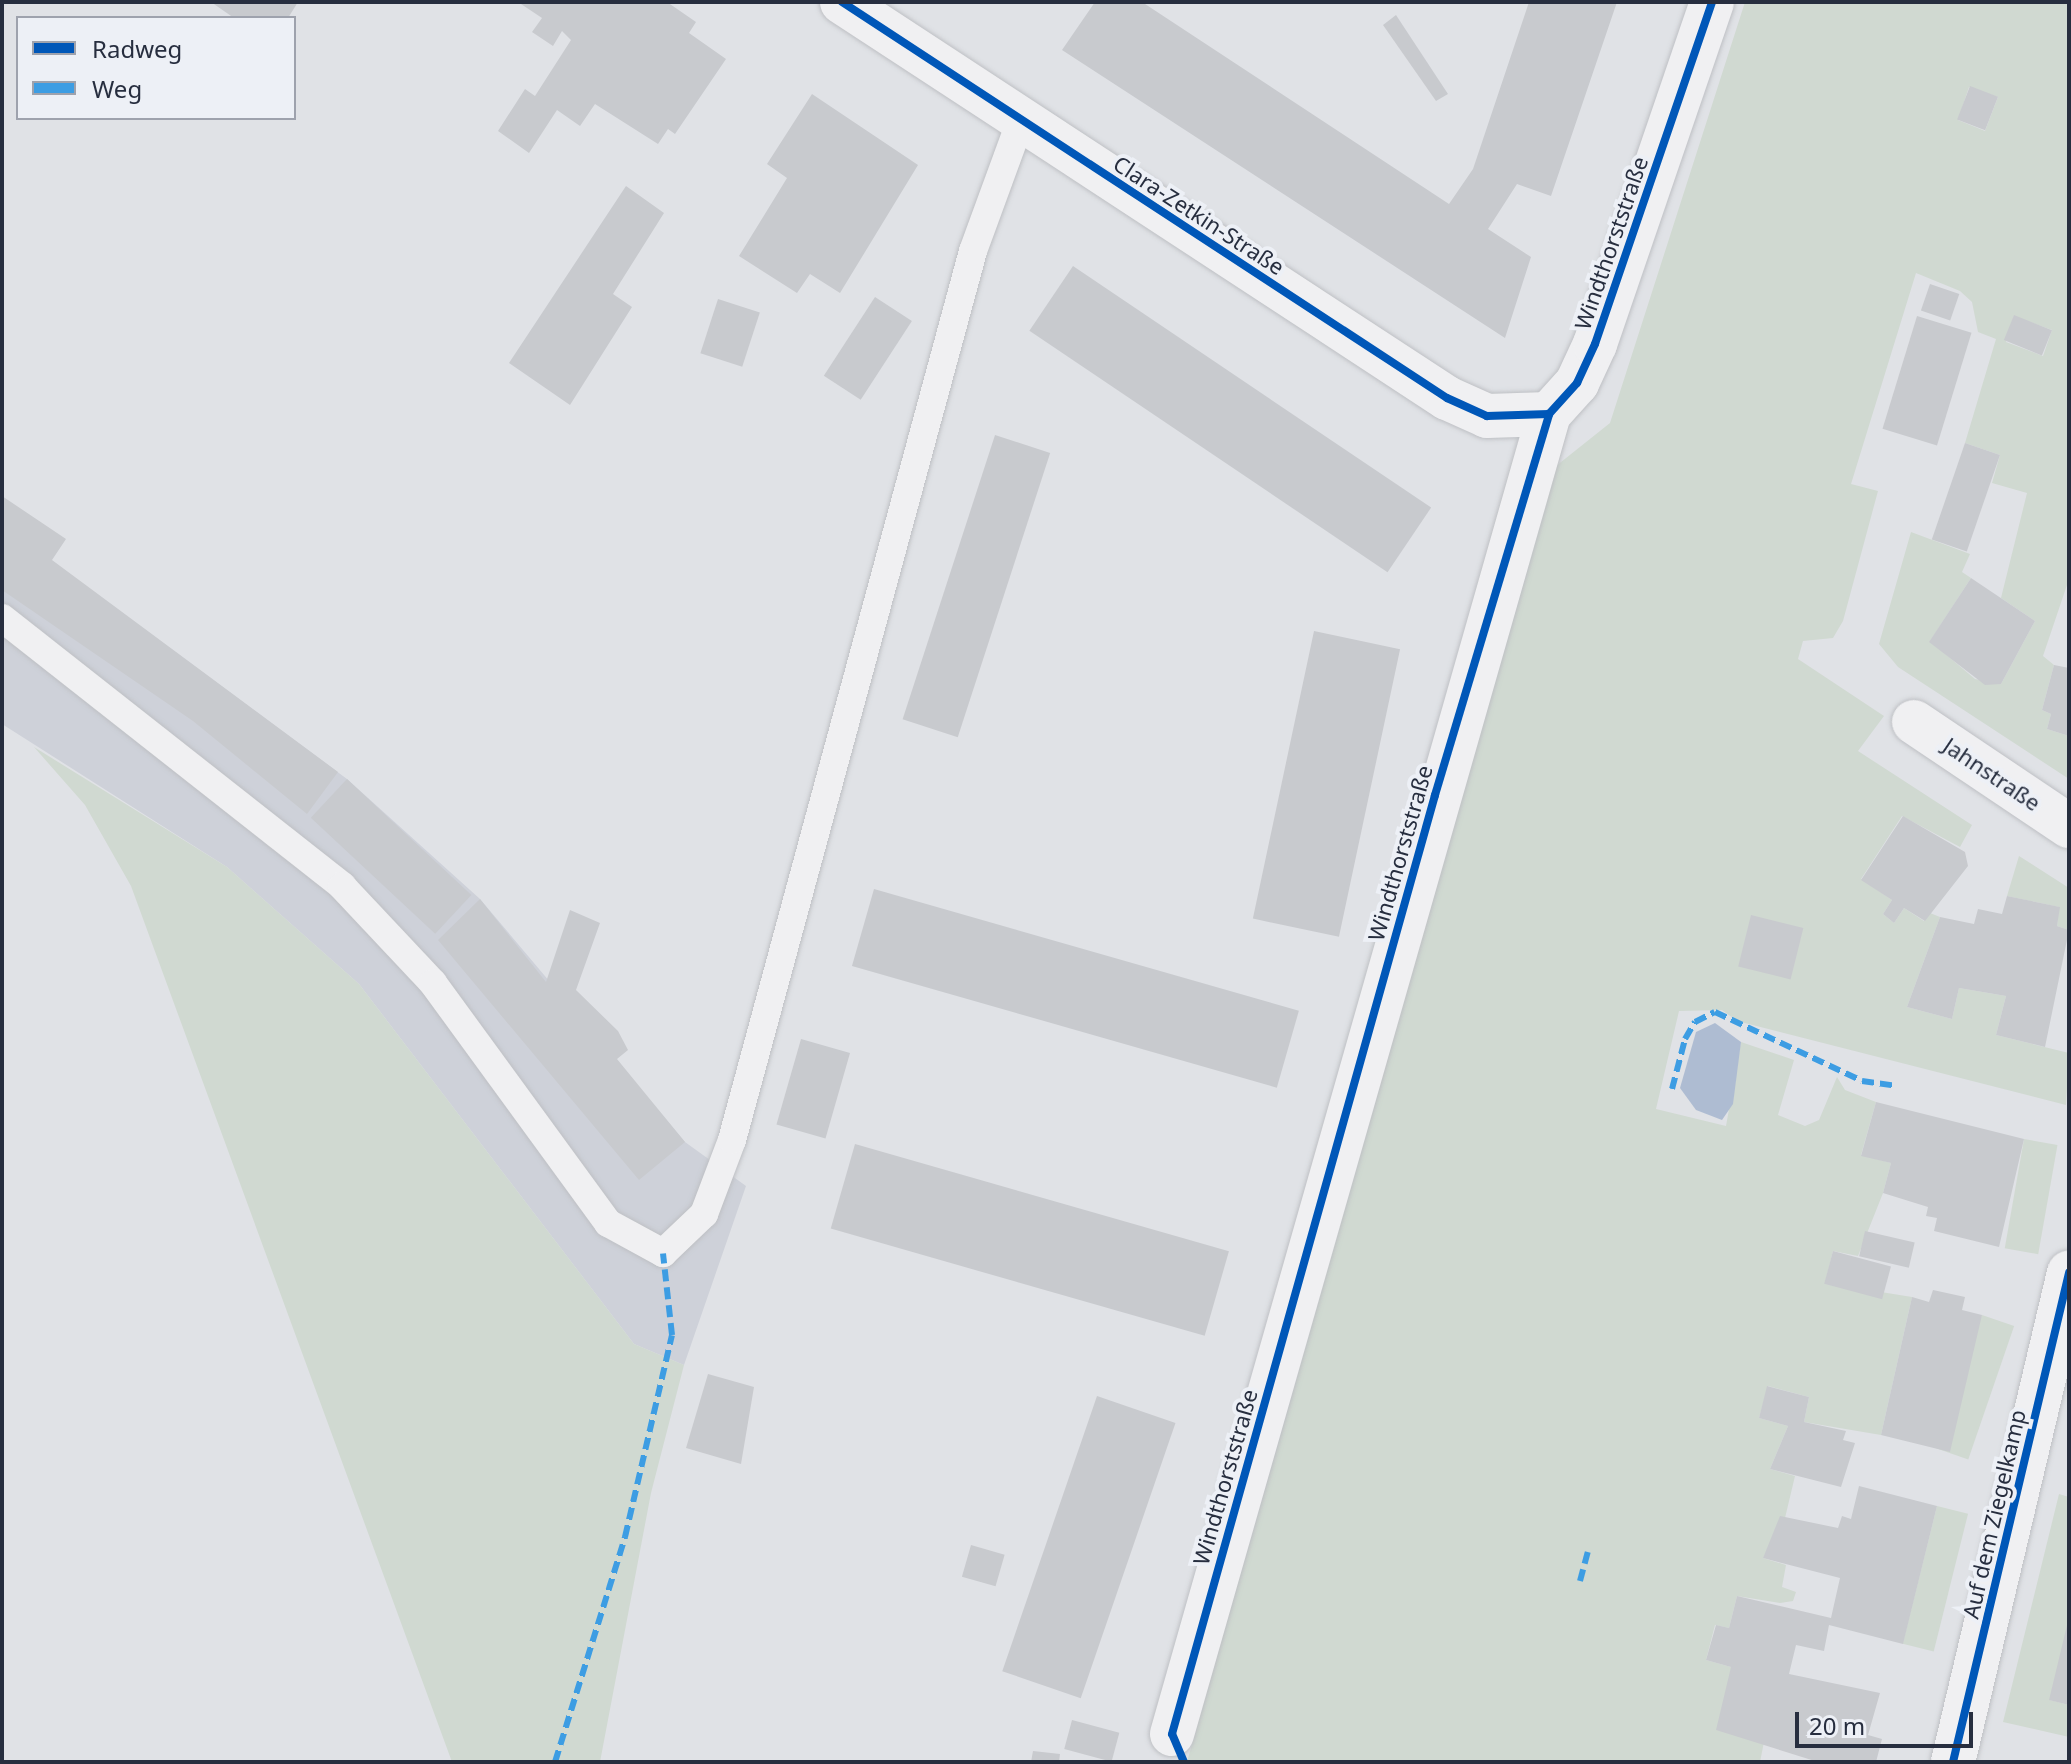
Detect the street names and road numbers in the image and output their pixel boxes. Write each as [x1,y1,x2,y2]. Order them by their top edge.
street label: Clara-Zetkin-Straße [1109,150,1289,280]
street label: Windthorststraße [1569,153,1653,333]
street label: Jahnstraße [1938,732,2046,816]
street label: Windthorststraße [1362,762,1438,944]
street label: Windthorststraße [1187,1386,1263,1568]
street label: Auf dem Ziegelkamp [1957,1407,2031,1621]

